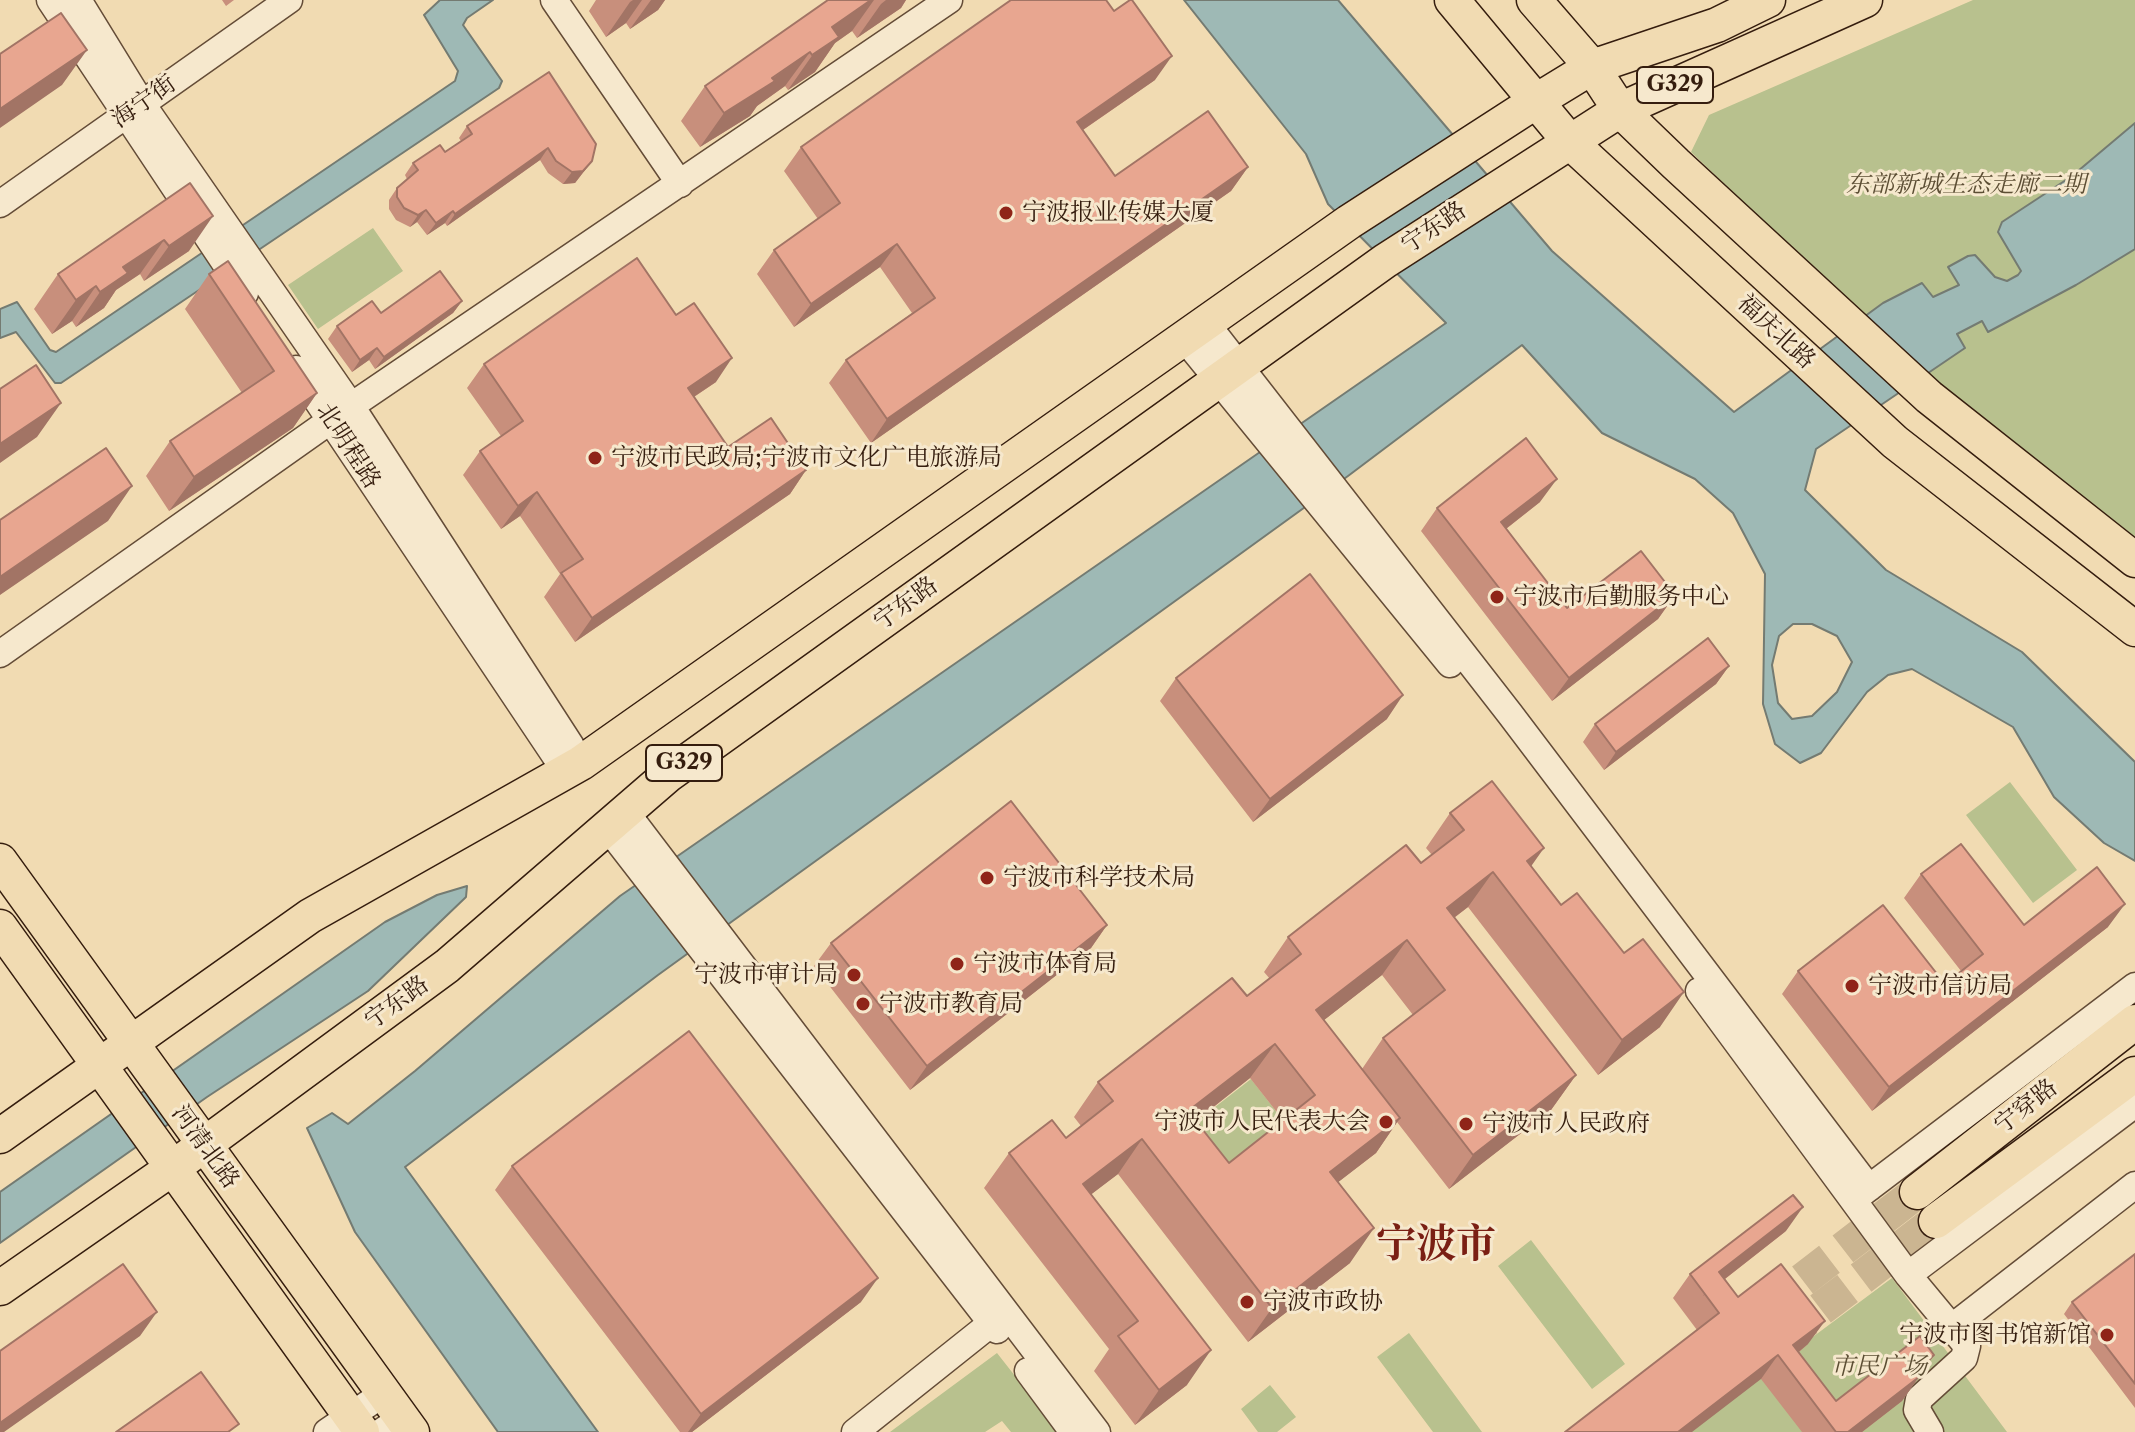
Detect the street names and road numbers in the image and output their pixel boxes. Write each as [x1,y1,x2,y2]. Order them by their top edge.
road number: G329 [1637,67,1713,103]
street label: 海宁街 [106,70,182,134]
street label: 宁东路 [1396,196,1472,260]
street label: 福庆北路 [1731,289,1821,375]
street label: 北明程路 [310,398,386,494]
street label: 宁东路 [868,571,944,637]
road number: G329 [646,745,722,781]
street label: 宁东路 [359,970,435,1036]
street label: 宁穿路 [1989,1073,2063,1141]
street label: 河清北路 [165,1100,245,1194]

